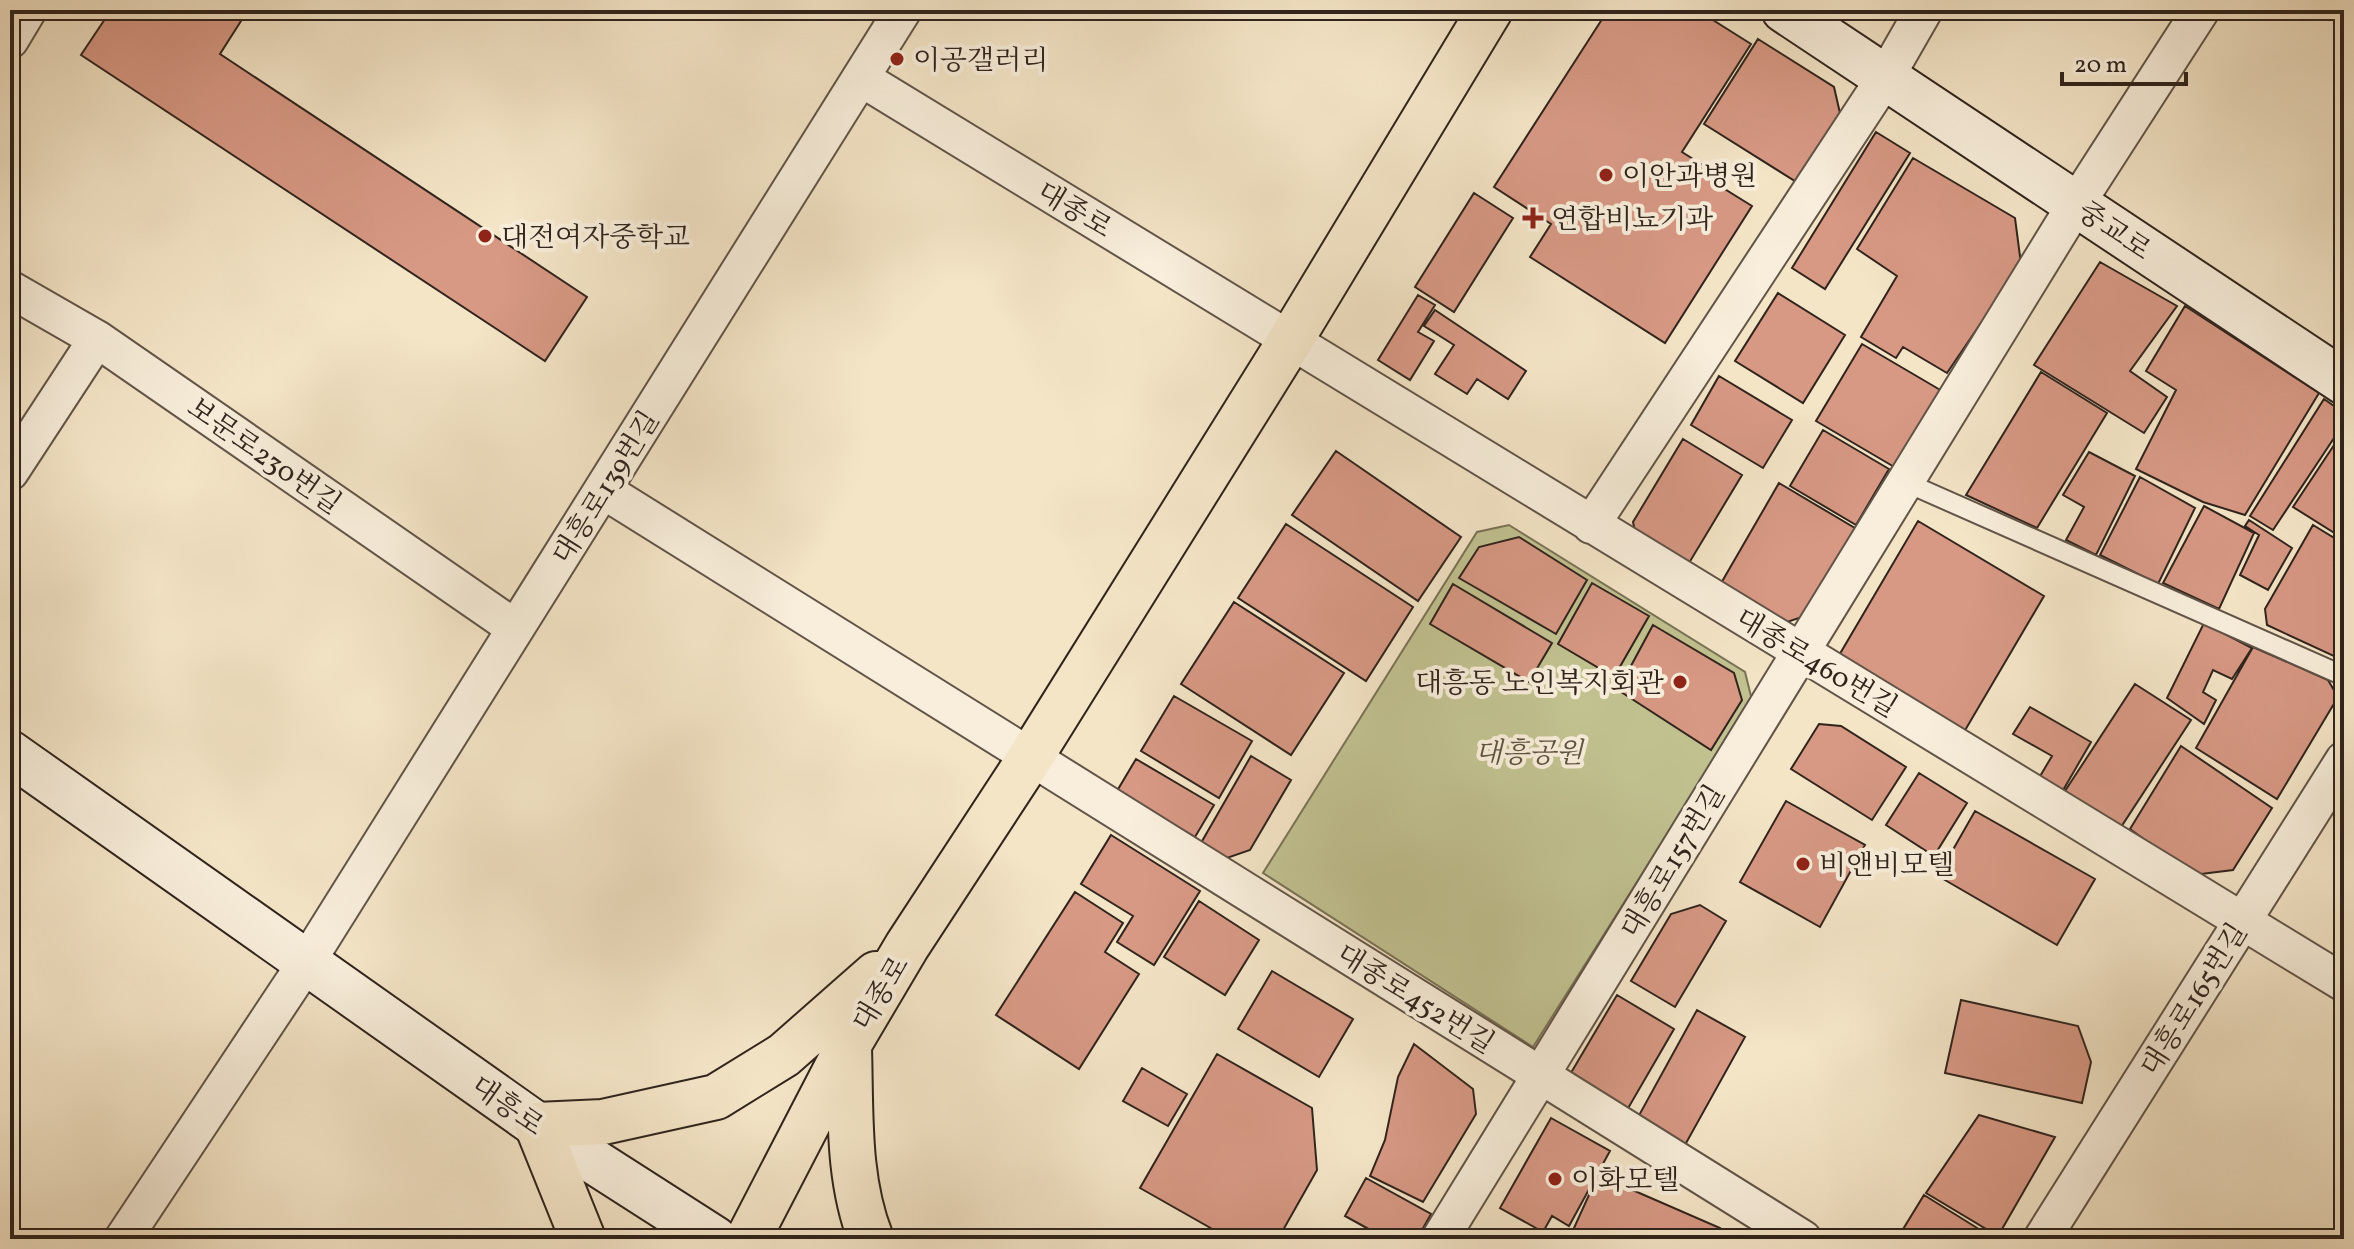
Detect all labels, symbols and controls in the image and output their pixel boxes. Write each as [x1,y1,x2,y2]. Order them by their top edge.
scale bar [2062,36,2186,86]
place label: 이공갤러리 [913,42,1048,81]
text: 20 m [2074,49,2127,83]
marker: 이공갤러리 [888,50,906,68]
place label: 이안과병원 [1622,158,1757,197]
marker: 이안과병원 [1597,166,1615,184]
street label: 대종로 [1029,174,1119,249]
street label: 중교로 [2069,193,2158,271]
place label: 연합비뇨기과 [1551,201,1713,240]
marker: 연합비뇨기과 [1522,207,1544,229]
place label: 대전여자중학교 [501,219,690,258]
marker: 대전여자중학교 [476,227,494,245]
street label: 보문로230번길 [179,389,349,525]
street label: 대흥로139번길 [544,404,670,573]
street label: 대종로460번길 [1727,600,1904,728]
place label: 대흥동 노인복지회관 [1415,665,1664,704]
marker: 대흥동 노인복지회관 [1671,673,1689,691]
park label: 대흥공원 [1475,735,1585,774]
street label: 대흥로157번길 [1613,778,1735,947]
place label: 비앤비모텔 [1819,847,1954,886]
marker: 비앤비모텔 [1794,855,1812,873]
street label: 대흥로165번길 [2133,916,2258,1084]
street label: 대종로452번길 [1328,936,1501,1064]
street label: 대종로 [845,949,920,1039]
street label: 대흥로 [462,1068,551,1146]
place label: 이화모텔 [1571,1162,1679,1201]
marker: 이화모텔 [1546,1170,1564,1188]

